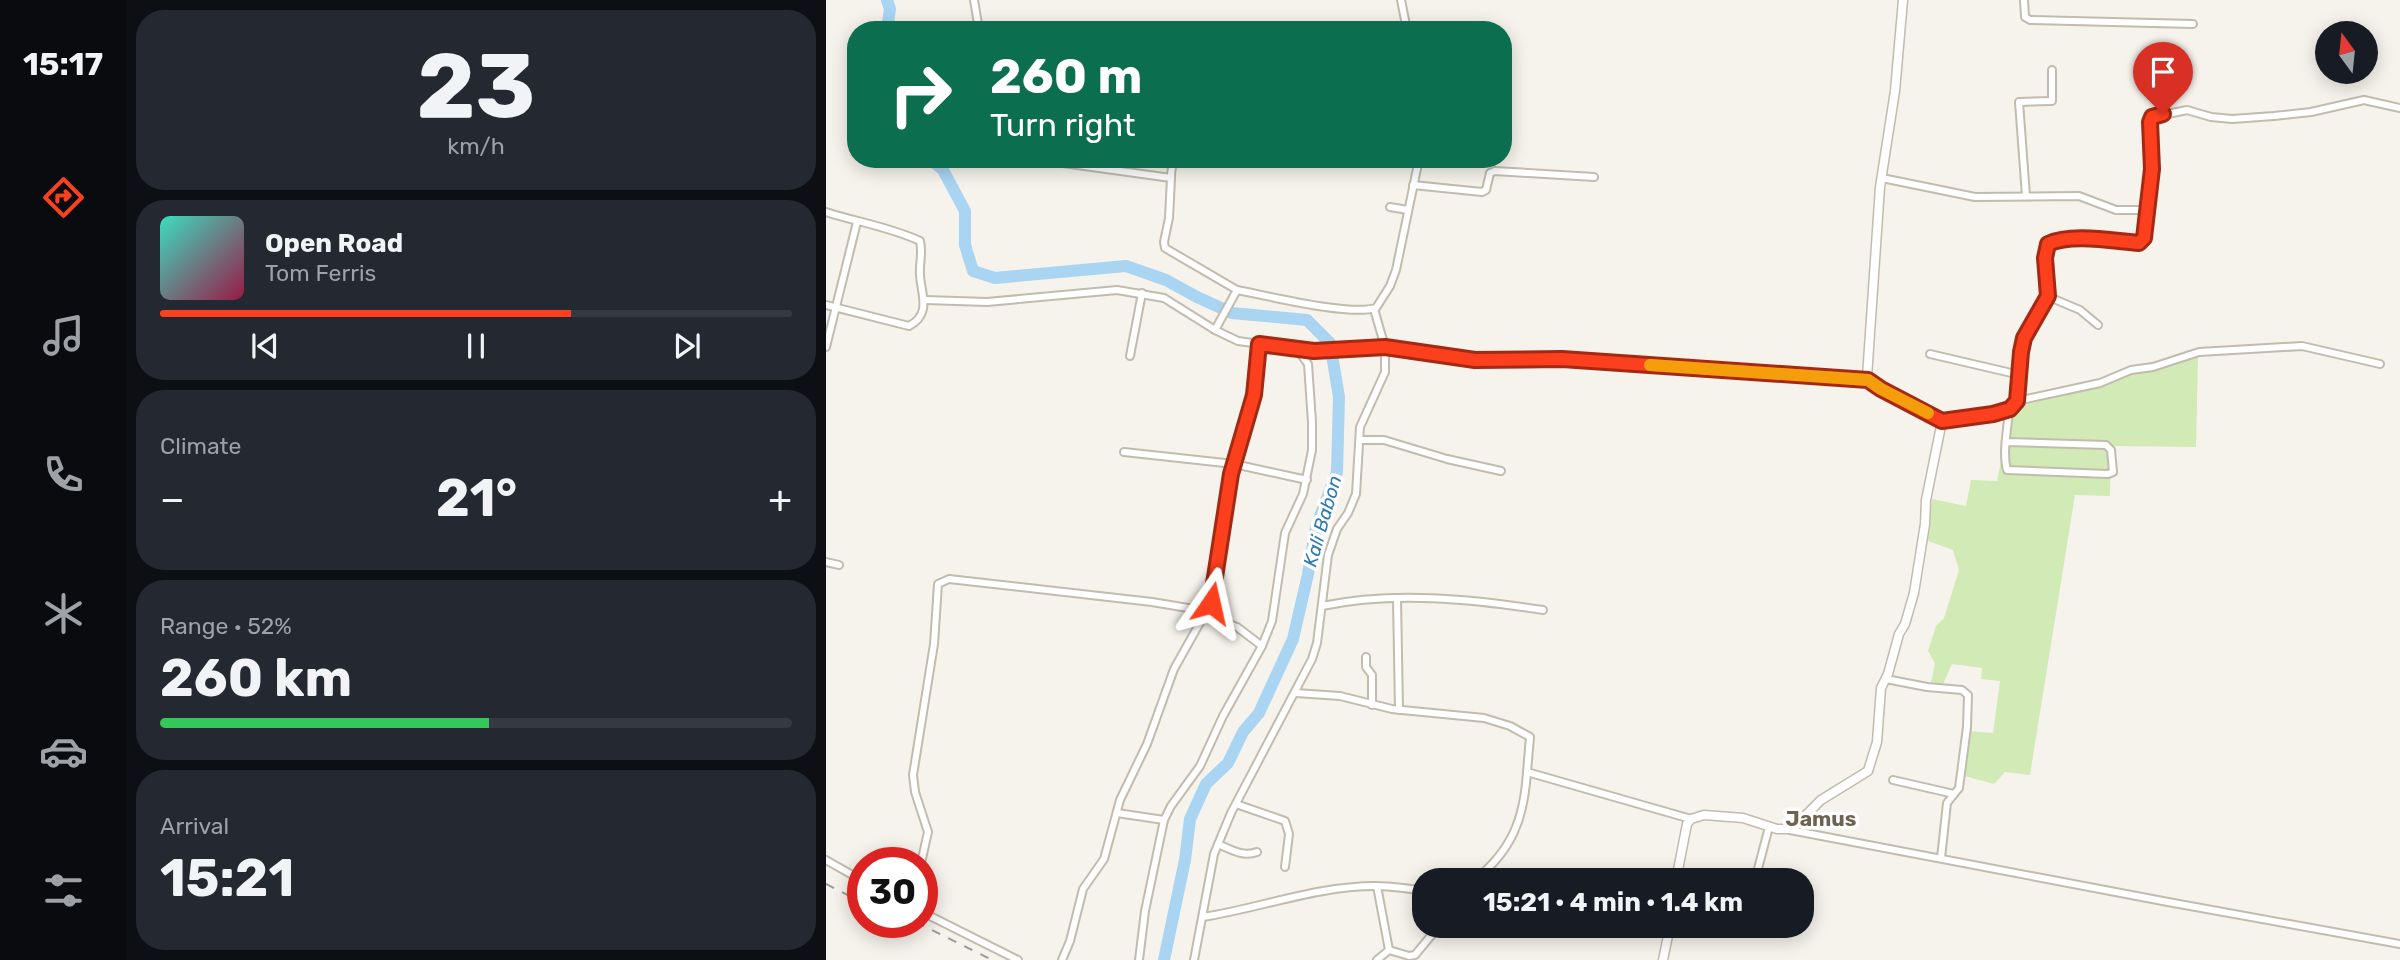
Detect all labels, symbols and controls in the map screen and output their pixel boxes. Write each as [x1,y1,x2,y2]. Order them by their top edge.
north arrow [2315,21,2378,84]
map controls [2315,21,2378,84]
text: 23 [416,32,536,140]
pin [2133,42,2193,114]
text: 15:17 [23,45,103,83]
text: 260 m [990,47,1142,105]
icon: right [875,49,966,140]
icon: arrive [2144,53,2182,91]
text: Turn right [990,106,1135,144]
text: km/h [447,132,505,160]
icon: directions [39,173,88,222]
text: Open Road [265,228,403,259]
text: Tom Ferris [265,259,376,287]
icon: music [39,311,88,360]
icon: previous [246,327,284,365]
icon: pause [457,327,495,365]
icon: next [668,327,706,365]
text: Climate [160,432,241,460]
icon: phone [39,450,88,499]
text: 21° [436,467,517,529]
water label: Kali Babon [1298,473,1346,569]
text: − [160,476,185,522]
text: + [768,476,792,522]
position arrow [1174,566,1248,640]
icon: climate [39,589,88,638]
text: Range · 52% [160,612,292,640]
text: 260 km [160,647,352,709]
icon: car [39,727,88,776]
district label: Jamus [1786,806,1856,831]
text: Arrival [160,812,229,840]
text: 15:21 [160,847,294,909]
speed limit sign: 30 [847,847,938,938]
icon: filters [39,866,88,915]
text: 15:21 · 4 min · 1.4 km [1483,887,1743,918]

